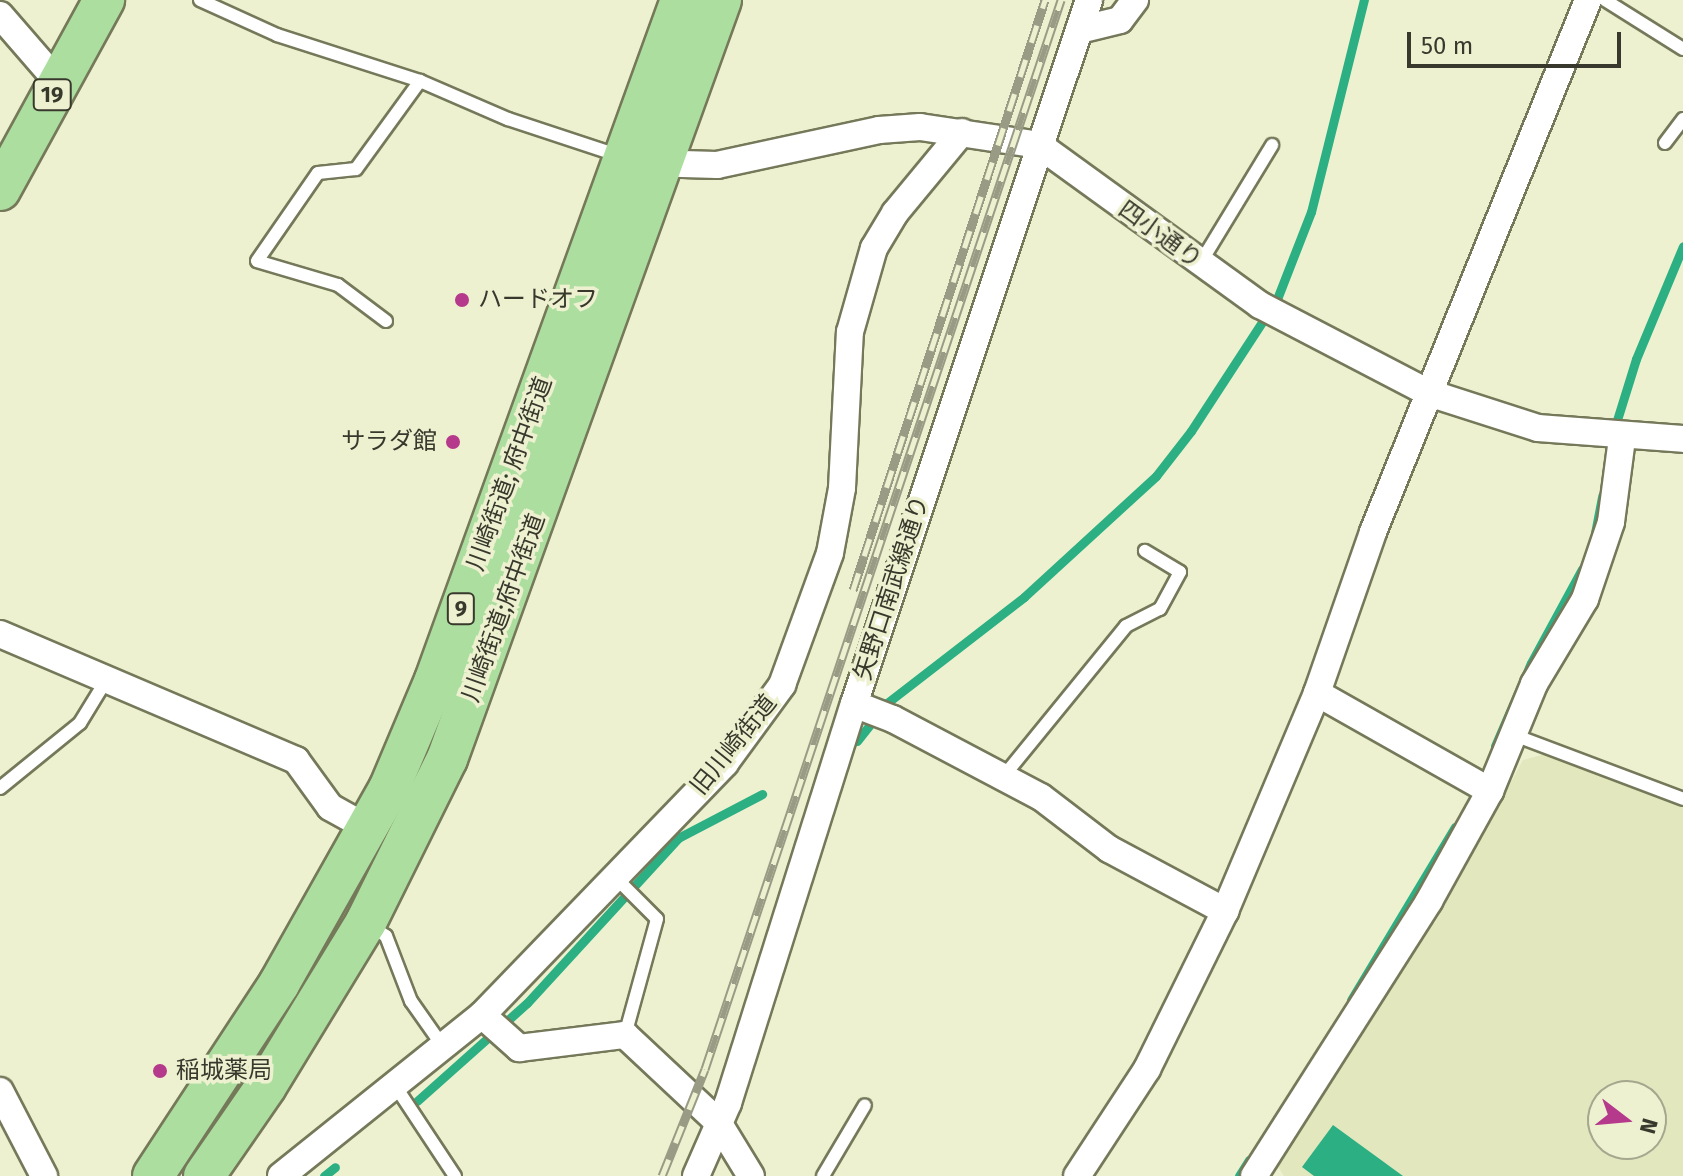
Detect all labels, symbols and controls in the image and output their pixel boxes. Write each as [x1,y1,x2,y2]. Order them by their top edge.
scale bar [1411,16,1625,66]
text: 50 m [1421,32,1473,60]
road number: 19 [32,77,72,113]
street label: 四小通り [1113,195,1207,275]
place label: ハードオフ [478,286,598,314]
marker: ハードオフ [453,291,471,309]
street label: 川崎街道; 府中街道 [462,373,558,575]
place label: サラダ館 [341,428,437,456]
marker: サラダ館 [444,433,462,451]
street label: 矢野口南武線通り [849,492,935,684]
street label: 川崎街道;府中街道 [457,510,551,706]
road number: 9 [445,591,477,627]
street label: 旧川崎街道 [685,689,783,801]
place label: 稲城薬局 [176,1057,272,1085]
marker: 稲城薬局 [151,1062,169,1080]
north arrow [1587,1080,1667,1160]
text: N [1634,1115,1664,1137]

